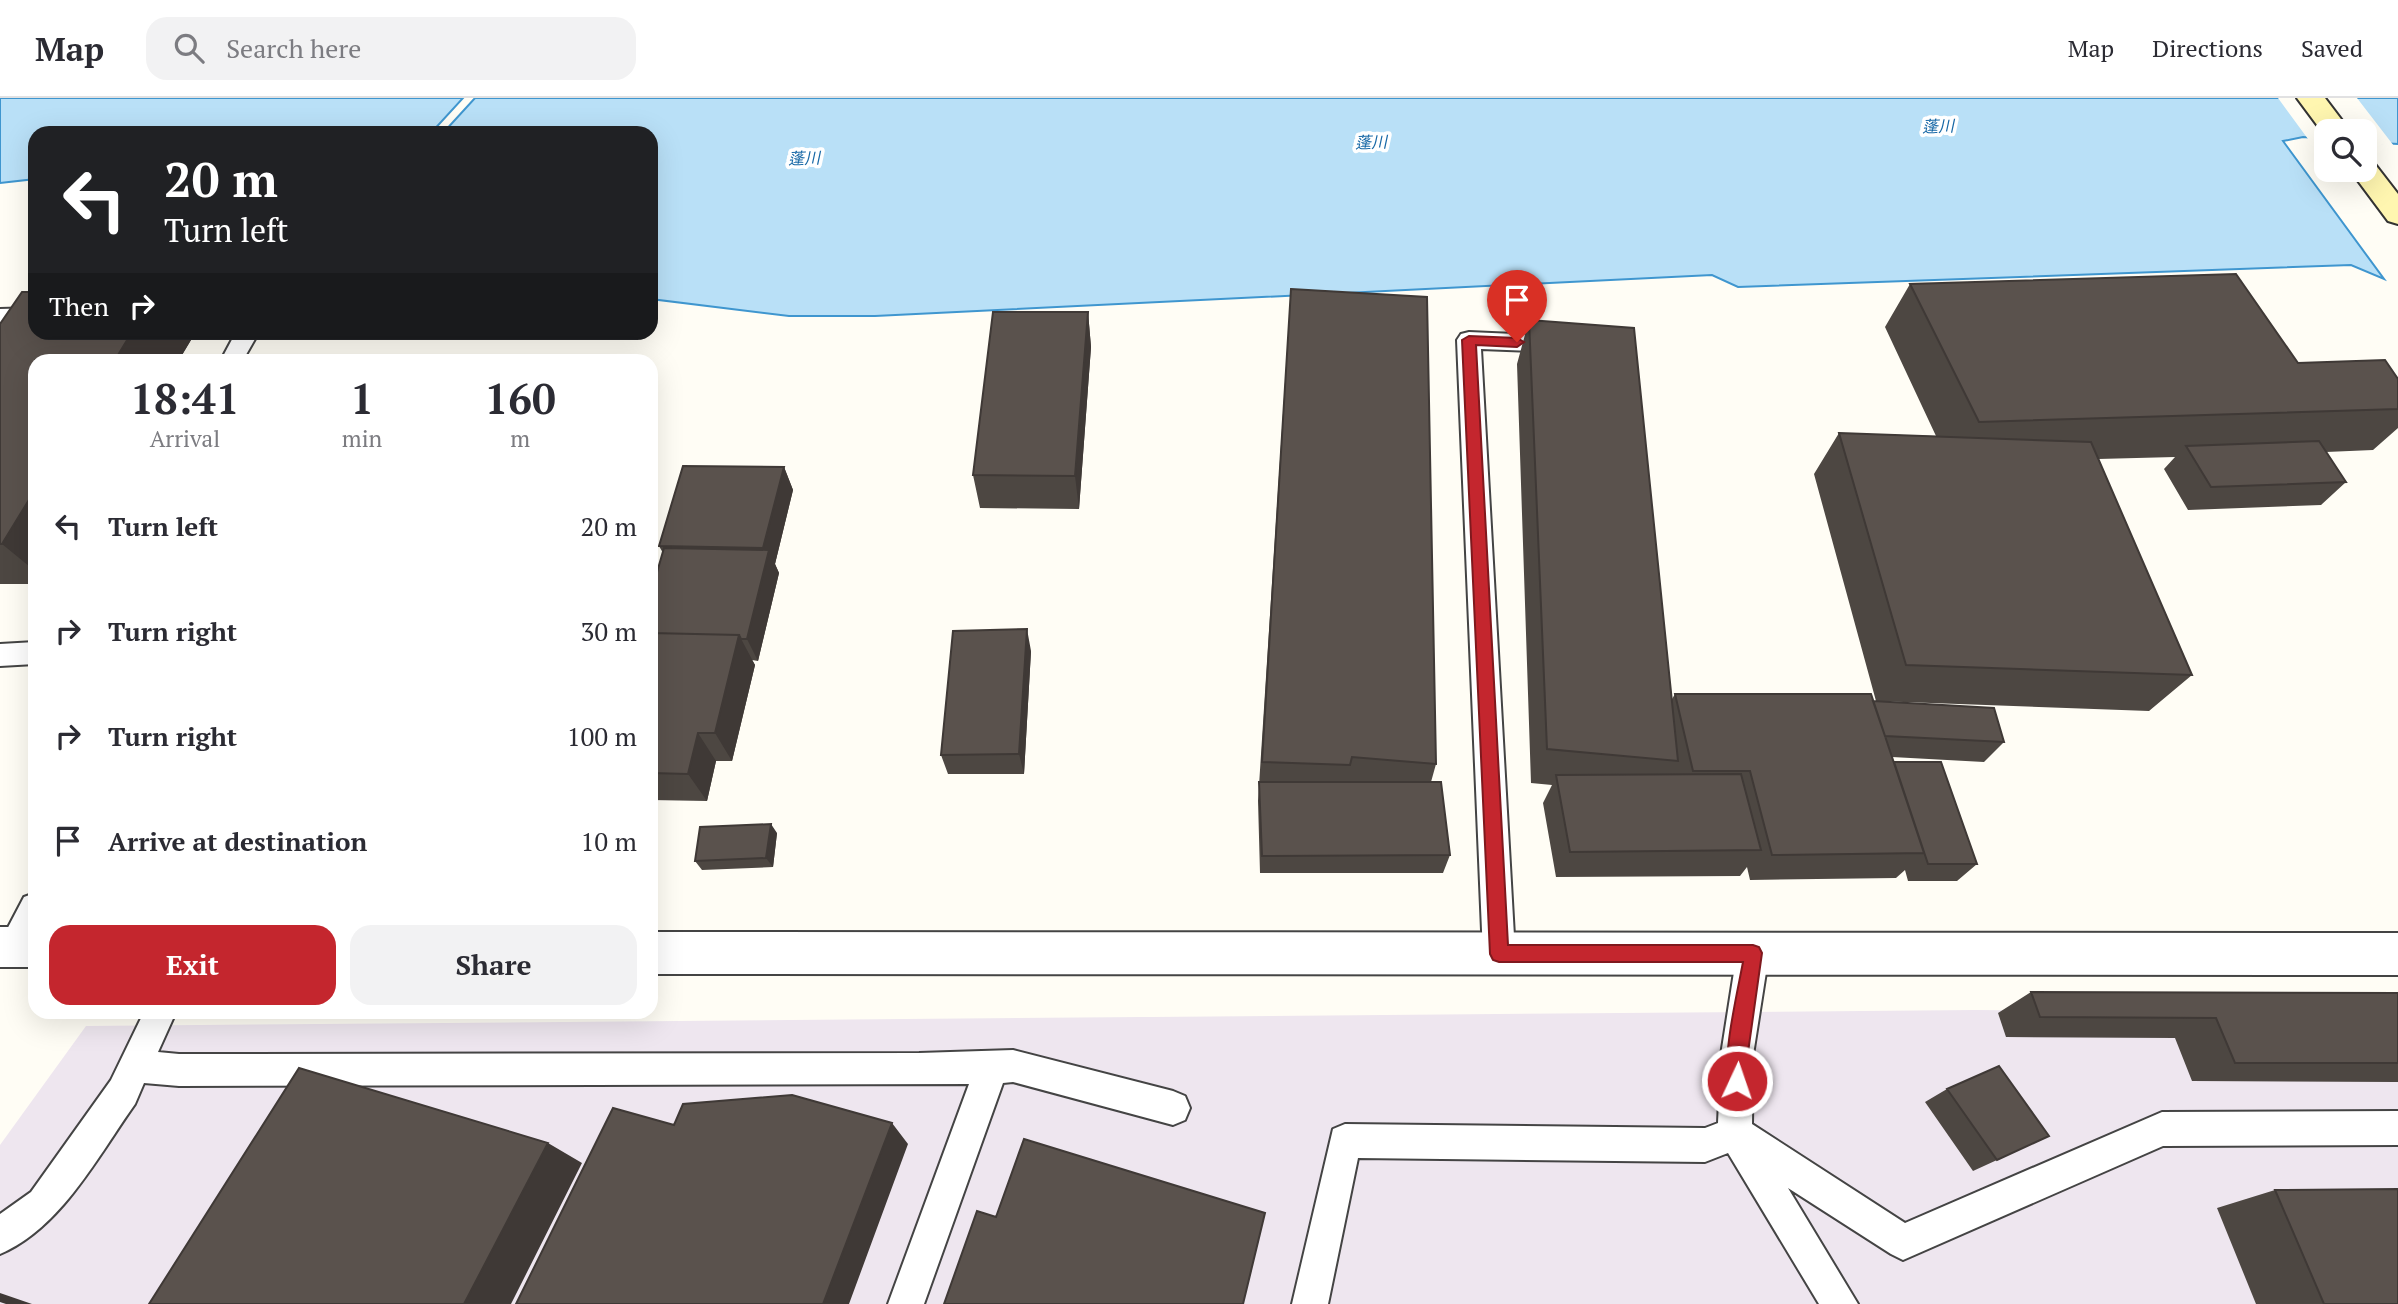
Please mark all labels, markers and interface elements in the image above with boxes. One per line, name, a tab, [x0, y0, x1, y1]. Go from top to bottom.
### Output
search box	[146, 17, 636, 80]
text: Map	[35, 27, 104, 70]
icon: search	[170, 29, 208, 67]
text: Search here	[226, 31, 361, 65]
text: Map	[2068, 32, 2114, 64]
text: Directions	[2152, 32, 2263, 64]
text: Saved	[2301, 32, 2363, 64]
water label: 蓬川	[1922, 114, 1956, 138]
map controls	[2314, 119, 2377, 182]
button: search	[2314, 119, 2377, 182]
water label: 蓬川	[1355, 130, 1389, 154]
text: 20 m	[164, 146, 278, 211]
water label: 蓬川	[788, 146, 822, 170]
icon: left	[49, 154, 140, 245]
text: Turn left	[164, 209, 288, 251]
pin	[1487, 270, 1547, 342]
icon: arrive	[1498, 281, 1536, 319]
icon: right	[123, 287, 161, 325]
text: Then	[49, 289, 109, 323]
text: 18:41	[130, 370, 240, 426]
text: 1	[350, 370, 374, 426]
text: 160	[485, 370, 556, 426]
text: Arrival	[150, 423, 220, 454]
text: min	[342, 423, 382, 454]
text: m	[510, 423, 530, 454]
icon: left	[49, 507, 87, 545]
text: Turn left	[108, 509, 218, 543]
text: 20 m	[581, 509, 637, 543]
icon: right	[49, 612, 87, 650]
text: Turn right	[108, 614, 237, 648]
text: 30 m	[581, 614, 637, 648]
icon: right	[49, 717, 87, 755]
text: Turn right	[108, 719, 237, 753]
text: 100 m	[567, 719, 637, 753]
icon: arrive	[49, 822, 87, 860]
text: Arrive at destination	[108, 824, 367, 858]
text: 10 m	[581, 824, 637, 858]
button: Exit	[49, 925, 336, 1005]
button: Share	[350, 925, 637, 1005]
position arrow	[1700, 1044, 1774, 1118]

